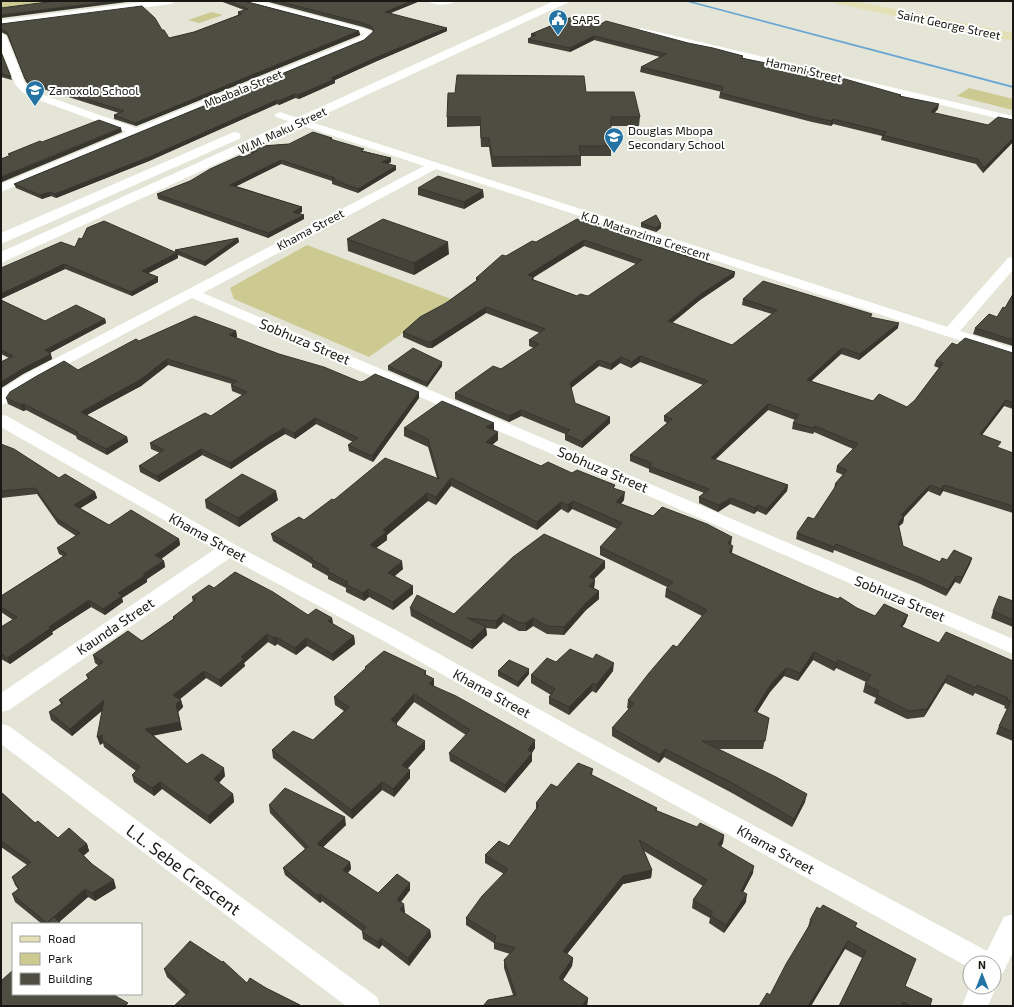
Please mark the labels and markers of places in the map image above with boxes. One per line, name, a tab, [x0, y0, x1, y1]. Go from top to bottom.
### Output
public building icon: SAPS	[547, 8, 569, 36]
place label: SAPS	[572, 12, 600, 26]
school or university icon: Zanoxolo School	[24, 79, 46, 107]
place label: Zanoxolo School	[49, 83, 139, 97]
place label: Douglas Mbopa Secondary School	[628, 123, 725, 151]
school or university icon: Douglas Mbopa Secondary School	[603, 126, 625, 154]

